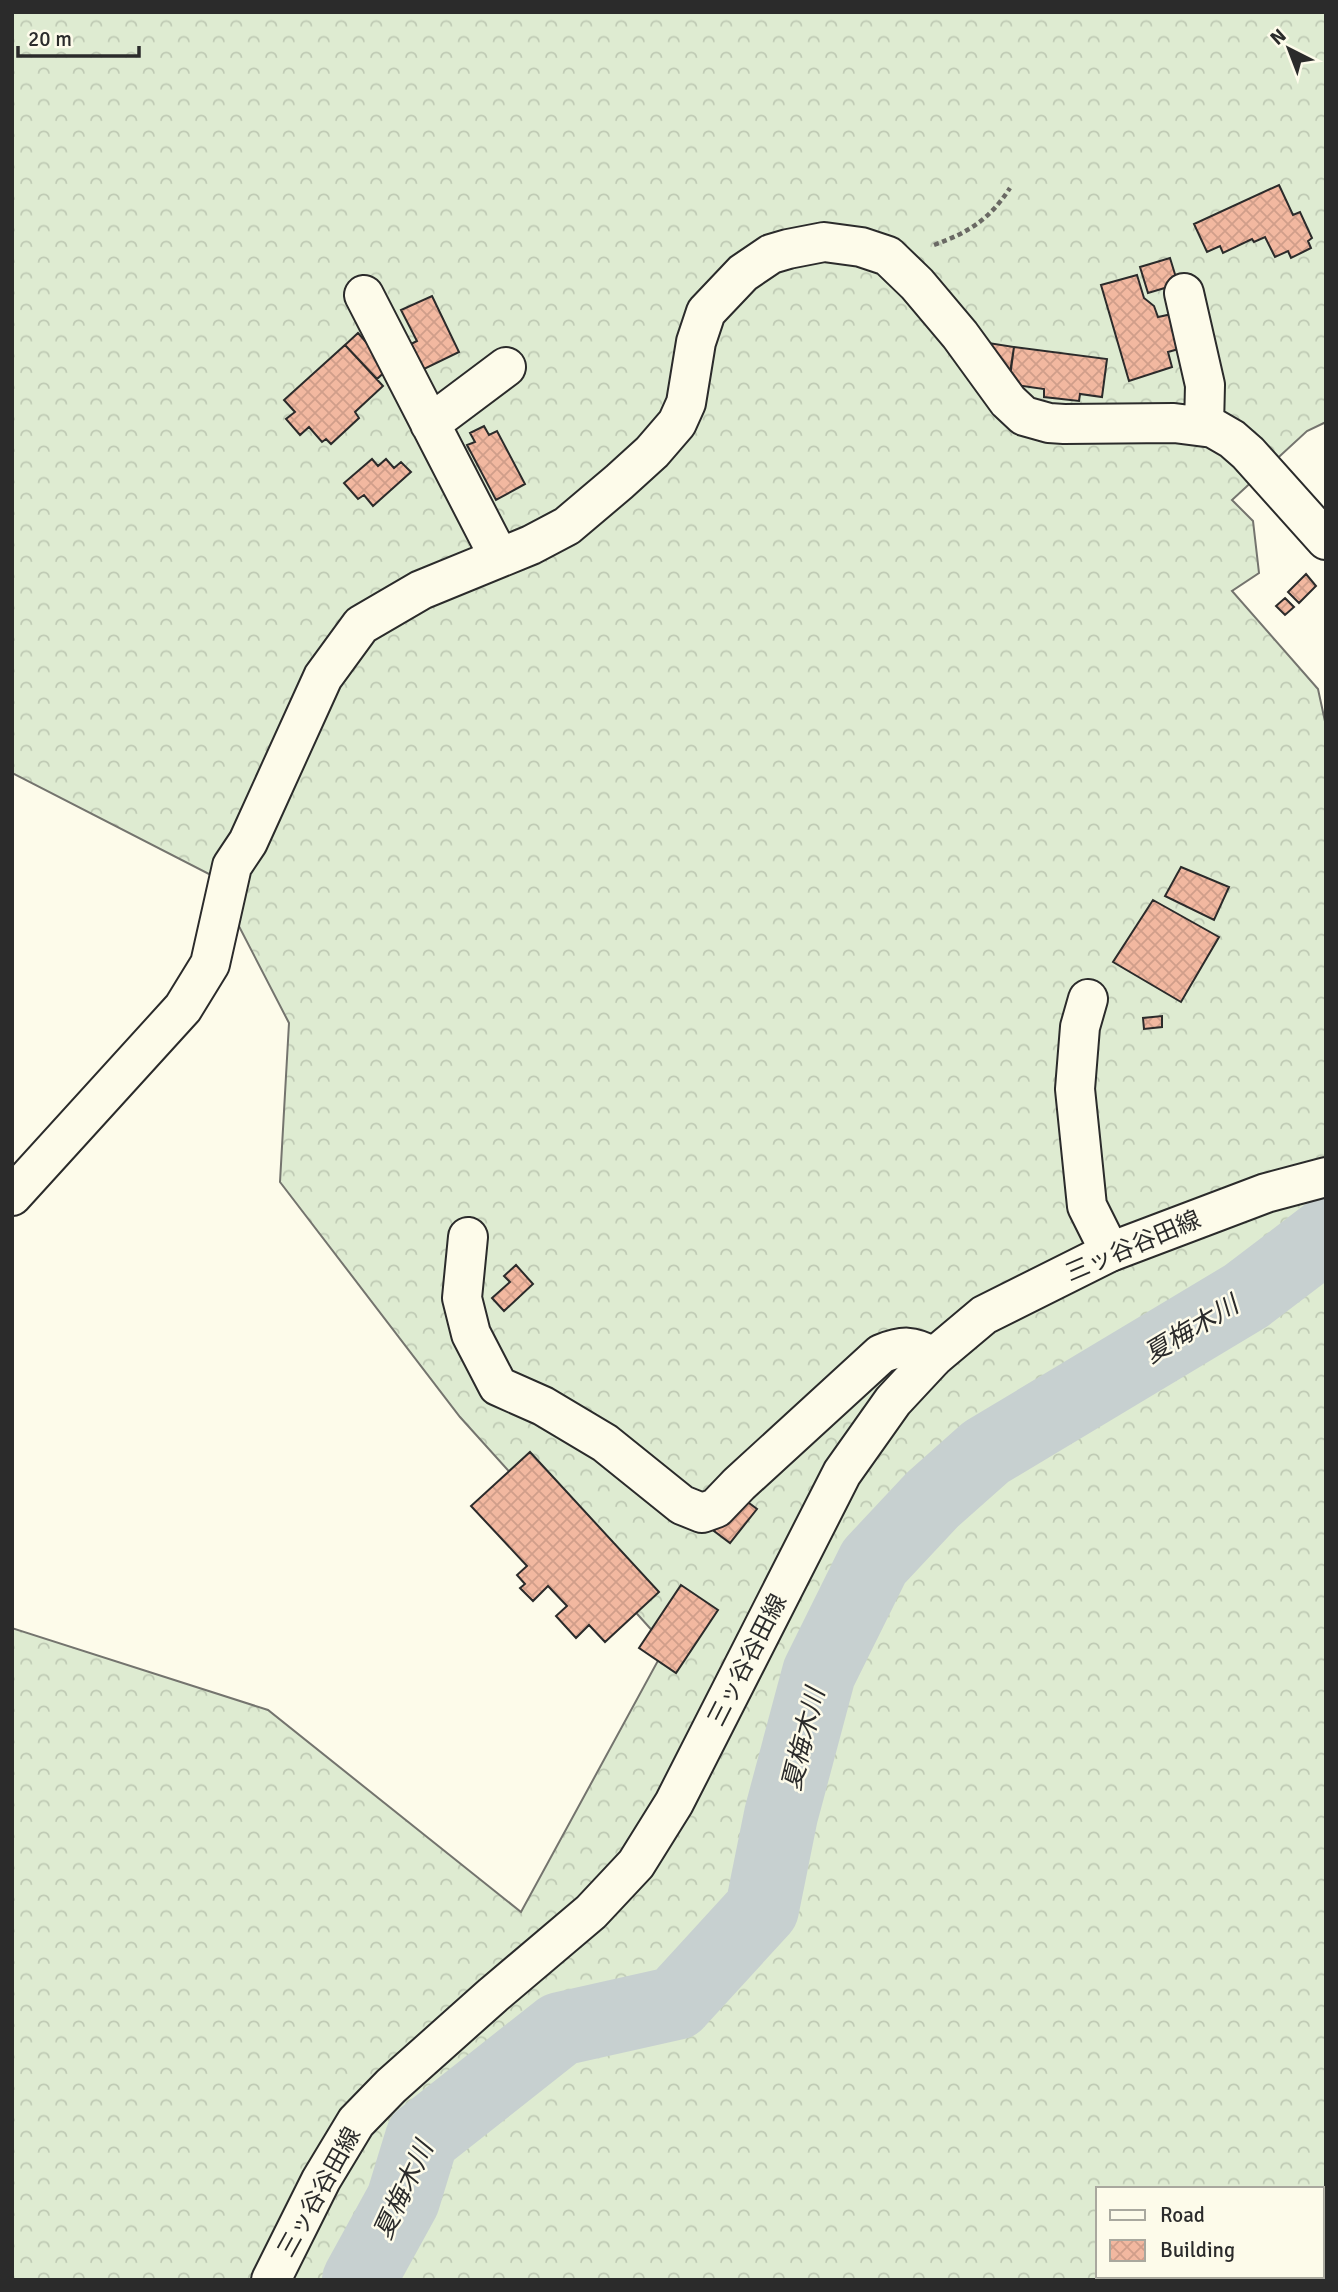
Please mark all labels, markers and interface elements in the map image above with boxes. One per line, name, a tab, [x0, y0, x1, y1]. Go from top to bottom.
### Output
scale bar	[18, 14, 138, 58]
north arrow	[1254, 14, 1324, 84]
text: N	[1265, 24, 1291, 50]
text: 20 m	[28, 26, 72, 52]
street label: 三ッ谷谷田線	[1061, 1204, 1205, 1288]
water label: 夏梅木川	[1139, 1288, 1247, 1370]
street label: 三ッ谷谷田線	[701, 1589, 793, 1731]
water label: 夏梅木川	[776, 1682, 833, 1794]
street label: 三ッ谷谷田線	[271, 2122, 367, 2262]
water label: 夏梅木川	[367, 2134, 442, 2244]
legend	[1096, 2187, 1324, 2278]
text: Road	[1160, 2202, 1205, 2228]
text: Building	[1160, 2237, 1235, 2263]

